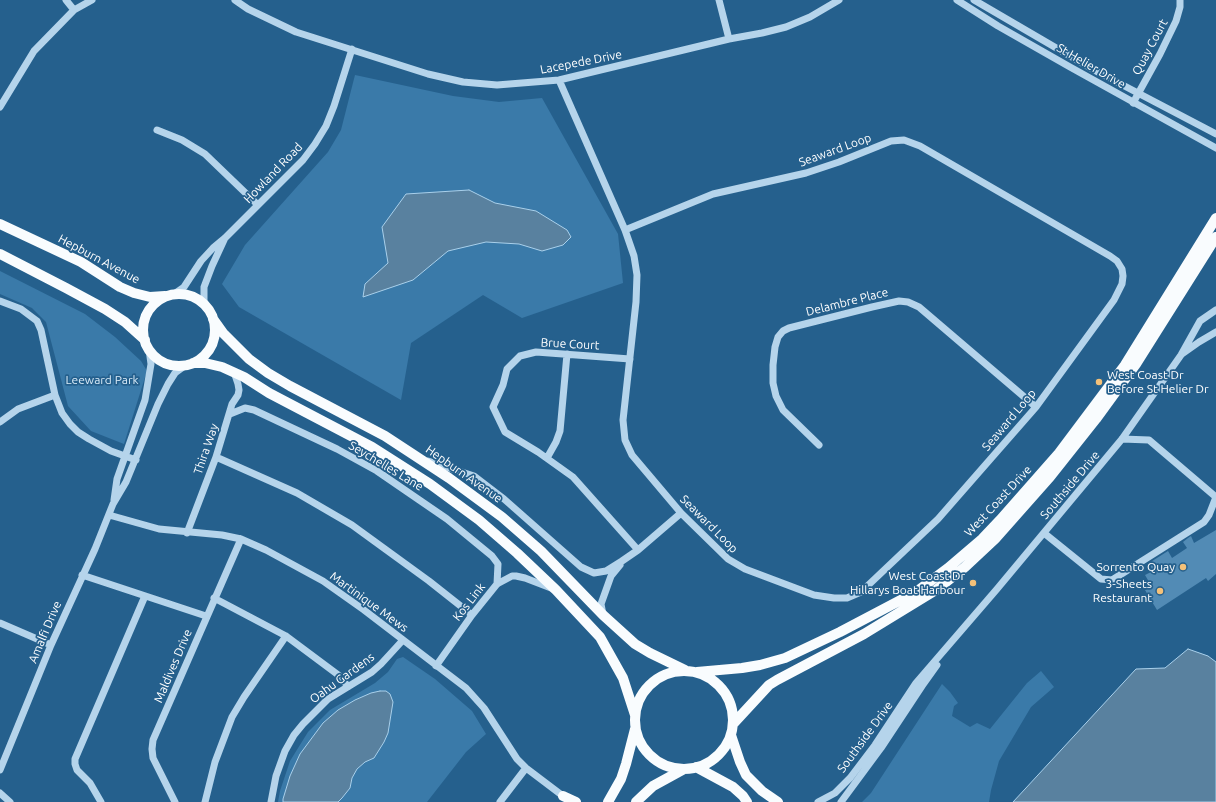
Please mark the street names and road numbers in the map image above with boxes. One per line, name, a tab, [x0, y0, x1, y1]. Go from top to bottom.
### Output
street label: Quay Court	[1129, 17, 1171, 77]
street label: St Helier Drive	[1054, 40, 1128, 92]
street label: Lacepede Drive	[539, 47, 623, 77]
street label: Seaward Loop	[797, 130, 873, 170]
street label: Howland Road	[241, 140, 305, 206]
street label: Hepburn Avenue	[56, 231, 142, 287]
street label: Delambre Place	[804, 285, 890, 319]
street label: Brue Court	[540, 335, 600, 353]
street label: Seaward Loop	[979, 386, 1039, 454]
street label: Thira Way	[191, 422, 221, 476]
street label: Seychelles Lane	[346, 438, 426, 494]
street label: Hepburn Avenue	[423, 442, 505, 506]
street label: Southside Drive	[1037, 448, 1103, 522]
street label: West Coast Drive	[961, 463, 1035, 539]
street label: Seaward Loop	[677, 492, 741, 556]
street label: Martinique Mews	[327, 569, 411, 635]
street label: Kos Link	[450, 580, 488, 624]
street label: Amalfi Drive	[25, 599, 65, 665]
street label: Maldives Drive	[151, 627, 195, 705]
street label: Oahu Gardens	[307, 650, 377, 706]
street label: Southside Drive	[834, 699, 896, 775]

